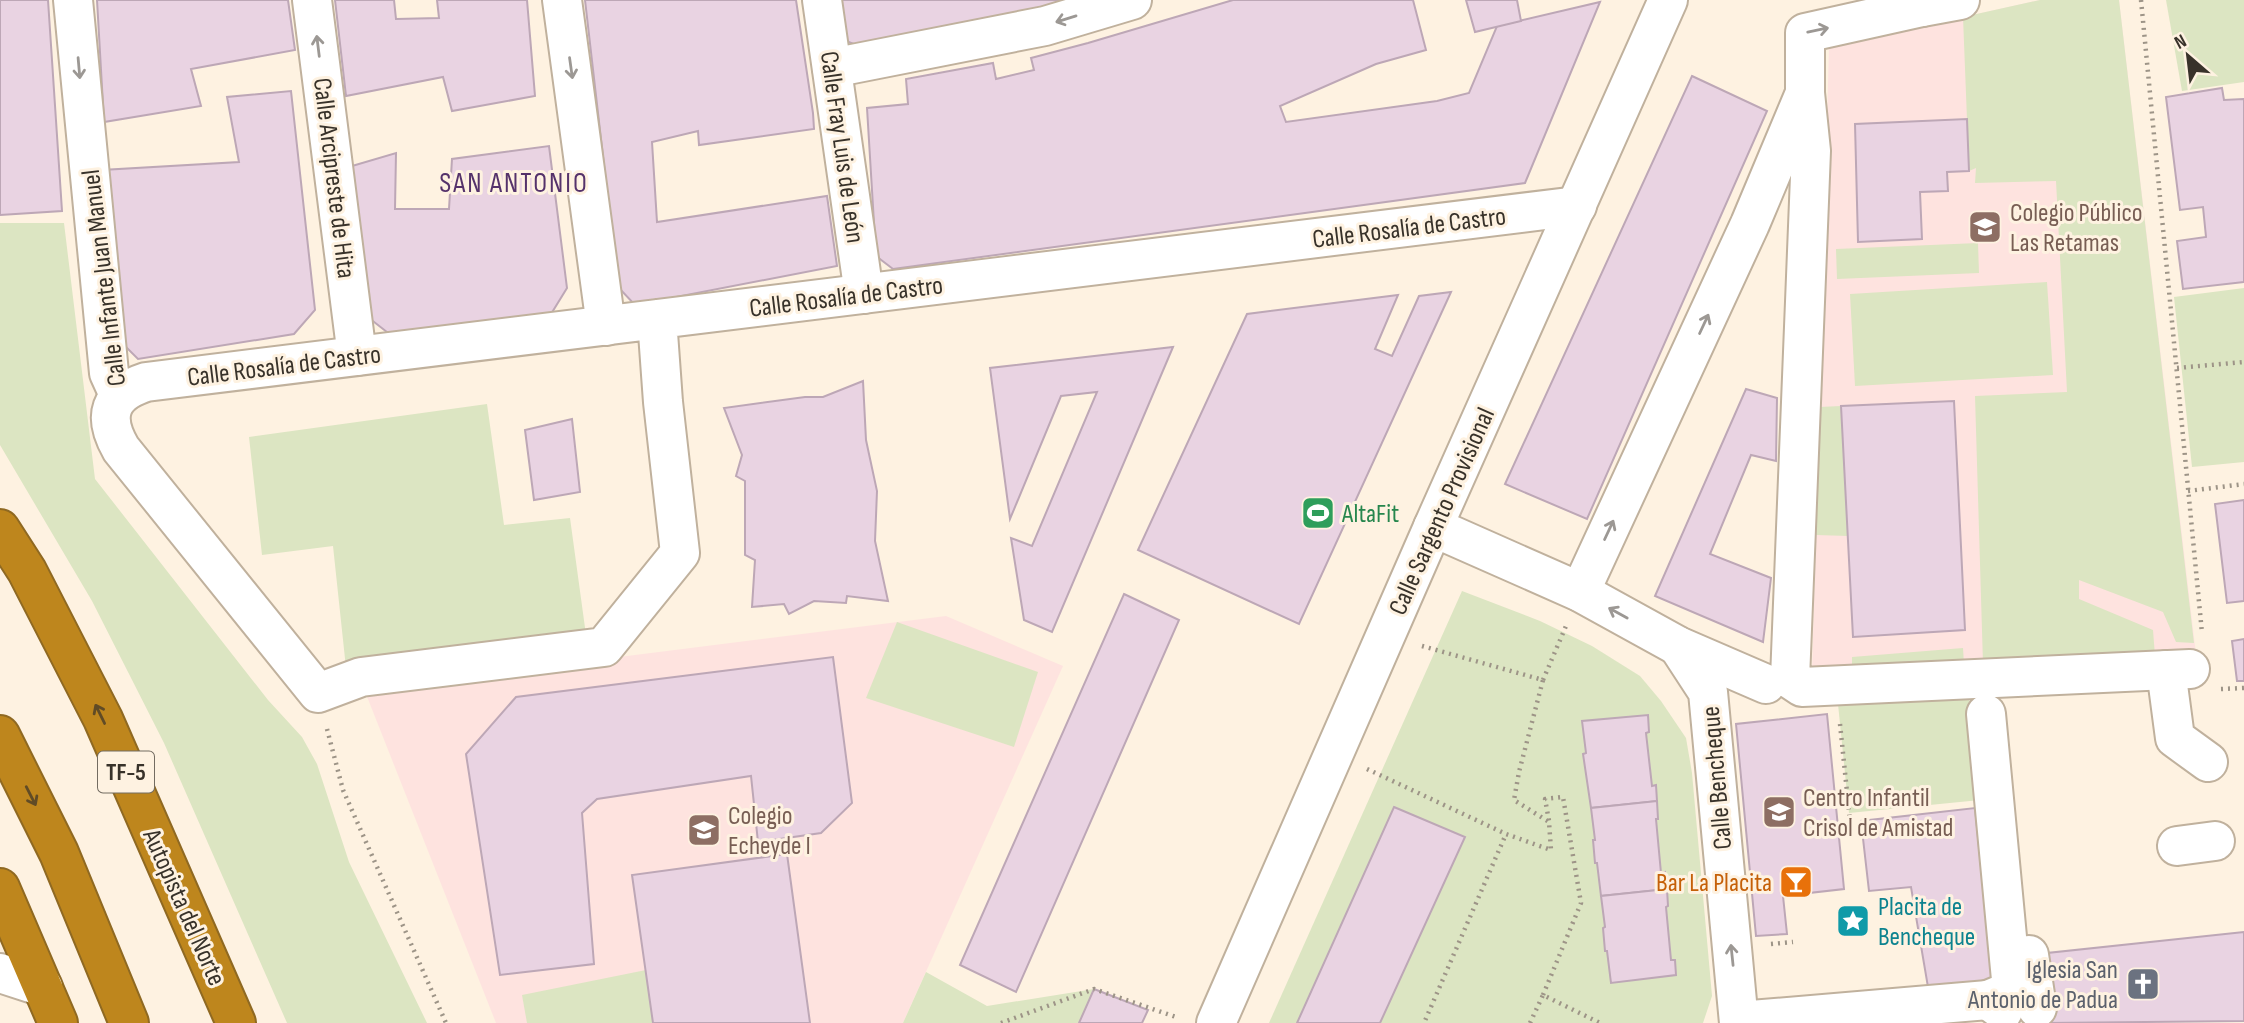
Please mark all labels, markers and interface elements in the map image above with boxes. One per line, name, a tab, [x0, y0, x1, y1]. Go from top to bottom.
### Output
one-way arrow	[1056, 14, 1078, 27]
north arrow	[2153, 21, 2223, 91]
one-way arrow	[1806, 23, 1829, 36]
text: N	[2171, 30, 2191, 55]
one-way arrow	[311, 35, 324, 57]
street label: Calle Fray Luis de León	[813, 49, 870, 245]
one-way arrow	[73, 56, 86, 79]
one-way arrow	[565, 56, 578, 78]
street label: Calle Arcipreste de Hita	[306, 76, 361, 280]
district label: SAN ANTONIO	[439, 167, 589, 200]
street label: Calle Infante Juan Manuel	[76, 168, 133, 388]
place label: Colegio Público Las Retamas	[2010, 198, 2143, 259]
street label: Calle Rosalía de Castro	[1311, 201, 1508, 256]
school or university icon: Colegio Público Las Retamas	[1966, 208, 2004, 246]
street label: Calle Rosalía de Castro	[748, 270, 945, 325]
one-way arrow	[1698, 314, 1712, 335]
street label: Calle Rosalía de Castro	[186, 339, 383, 394]
street label: Calle Sargento Provisional	[1383, 403, 1502, 620]
sports icon: AltaFit	[1299, 494, 1337, 532]
place label: AltaFit	[1341, 499, 1399, 530]
one-way arrow	[1603, 520, 1616, 541]
one-way arrow	[1609, 606, 1629, 620]
one-way arrow	[92, 704, 106, 725]
street label: Calle Bencheque	[1696, 705, 1739, 851]
road number: TF-5	[98, 752, 154, 792]
place label: Centro Infantil Crisol de Amistad	[1803, 783, 1953, 844]
one-way arrow	[24, 785, 38, 806]
school or university icon: Centro Infantil Crisol de Amistad	[1760, 793, 1798, 831]
place label: Colegio Echeyde I	[728, 801, 811, 862]
school or university icon: Colegio Echeyde I	[685, 811, 723, 849]
street label: Autopista del Norte	[135, 824, 232, 990]
bar icon: Bar La Placita	[1777, 863, 1815, 901]
place label: Bar La Placita	[1656, 868, 1772, 899]
place label: Placita de Bencheque	[1878, 892, 1975, 953]
place icon: Placita de Bencheque	[1834, 902, 1872, 940]
one-way arrow	[1725, 944, 1738, 967]
place label: Iglesia San Antonio de Padua	[1967, 955, 2118, 1016]
church icon: Iglesia San Antonio de Padua	[2124, 965, 2162, 1003]

